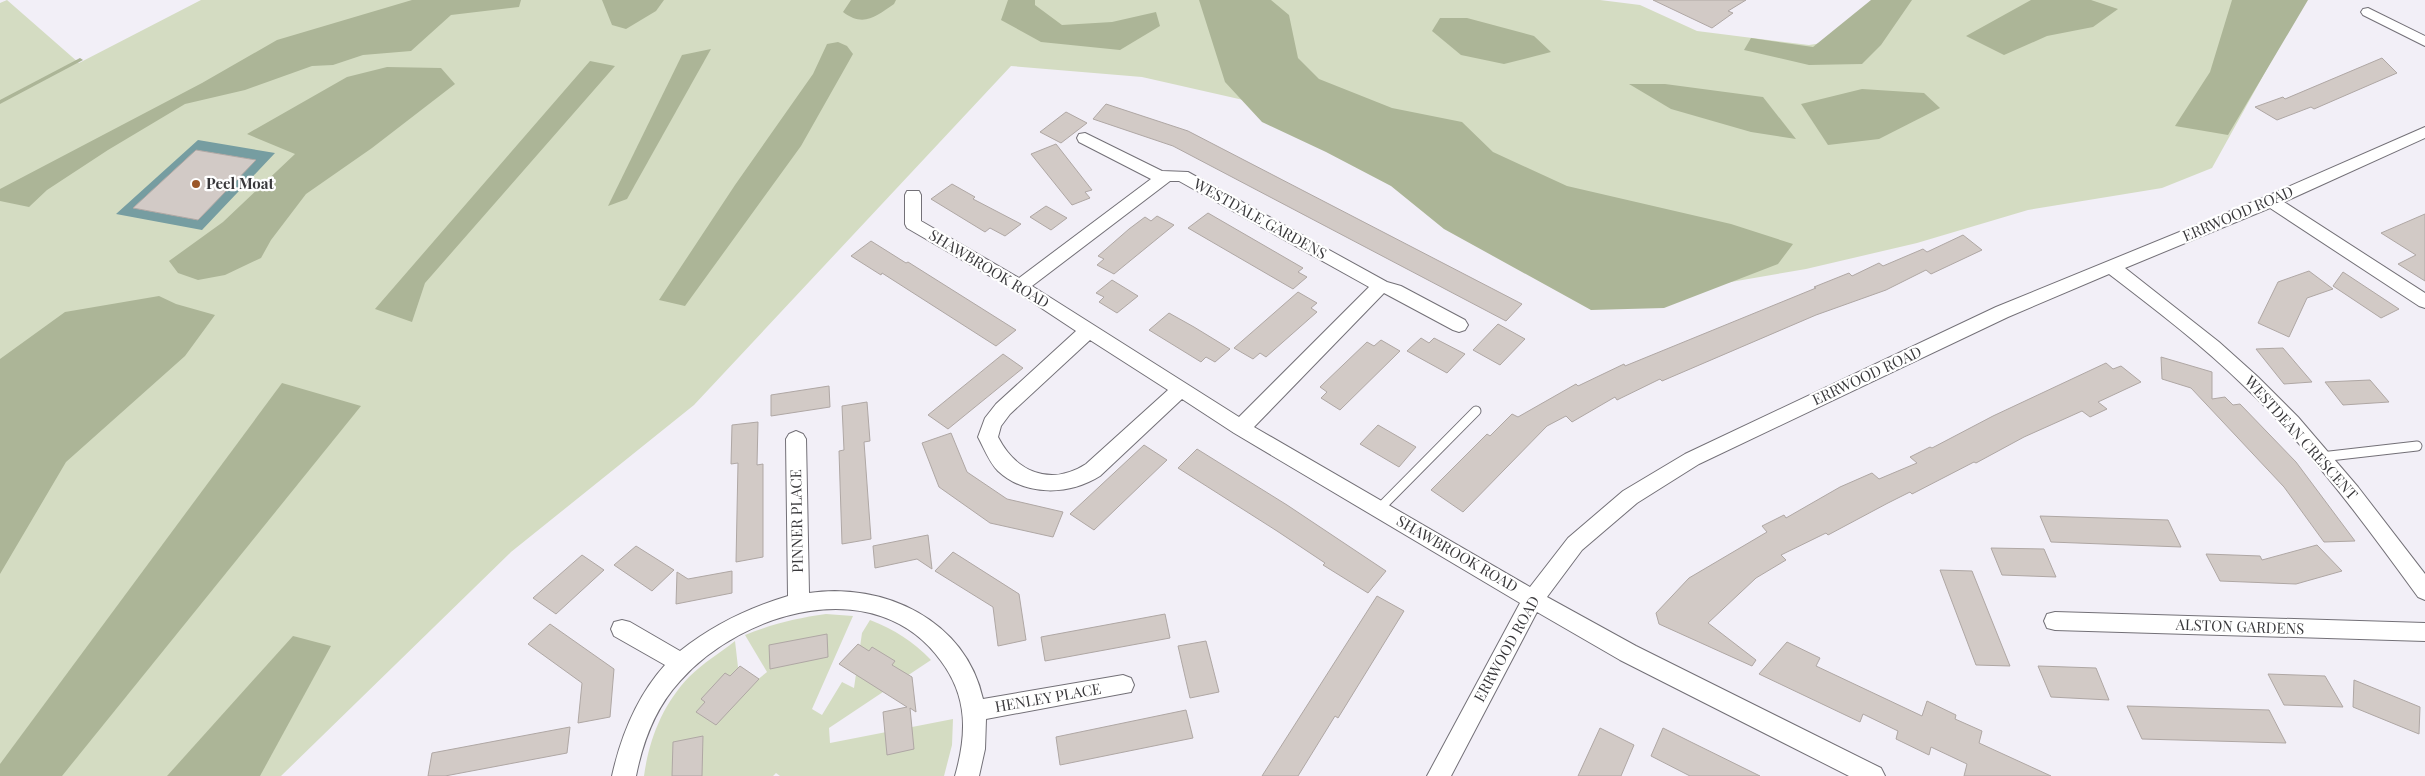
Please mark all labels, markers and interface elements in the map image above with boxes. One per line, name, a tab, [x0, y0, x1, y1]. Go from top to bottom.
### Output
place label: Peel Moat	[206, 173, 275, 193]
street label: WESTDALE GARDENS	[1189, 173, 1331, 263]
marker: Peel Moat	[190, 178, 202, 190]
street label: ERRWOOD ROAD	[2179, 181, 2296, 245]
street label: SHAWBROOK ROAD	[926, 224, 1053, 312]
street label: ERRWOOD ROAD	[1809, 341, 1925, 409]
street label: WESTDEAN CRESCENT	[2240, 370, 2363, 504]
street label: PINNER PLACE	[785, 469, 807, 573]
street label: SHAWBROOK ROAD	[1393, 510, 1522, 596]
street label: ERRWOOD ROAD	[1469, 592, 1544, 705]
street label: ALSTON GARDENS	[2174, 614, 2305, 638]
street label: HENLEY PLACE	[993, 678, 1103, 716]

